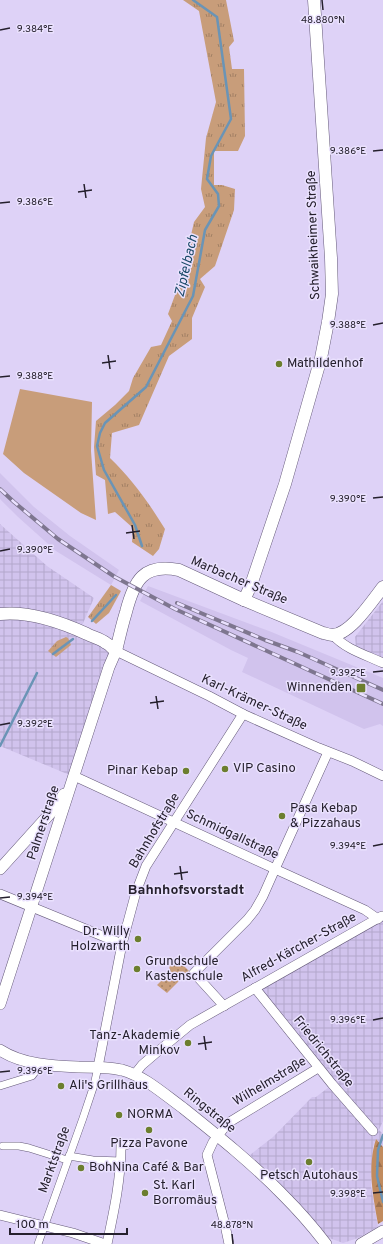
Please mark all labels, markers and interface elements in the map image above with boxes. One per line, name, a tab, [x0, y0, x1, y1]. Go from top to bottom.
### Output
text: 48.880°N	[301, 14, 345, 27]
text: 9.384°E	[17, 23, 53, 36]
text: 9.386°E	[330, 145, 366, 158]
street label: Schwaikheimer Straße	[304, 170, 324, 300]
text: 9.386°E	[17, 196, 53, 209]
water label: Zipfelbach	[172, 233, 203, 299]
text: 9.388°E	[330, 319, 366, 332]
place label: Mathildenhof	[287, 356, 364, 372]
marker: Mathildenhof	[274, 359, 284, 369]
text: 9.388°E	[17, 370, 53, 383]
text: 9.390°E	[330, 493, 366, 506]
text: 9.390°E	[17, 544, 53, 557]
street label: Marbacher Straße	[188, 553, 290, 609]
text: 9.392°E	[330, 667, 366, 680]
street label: Karl-Krämer-Straße	[198, 671, 310, 735]
place label: Winnenden	[286, 680, 352, 696]
marker: Winnenden	[355, 682, 367, 694]
text: 9.392°E	[17, 718, 53, 731]
place label: VIP Casino	[233, 761, 296, 777]
place label: Pinar Kebap	[107, 763, 178, 779]
marker: VIP Casino	[220, 764, 230, 774]
marker: Pinar Kebap	[181, 766, 191, 776]
street label: Palmerstraße	[24, 784, 64, 862]
street label: Bahnhofstraße	[126, 790, 184, 872]
place label: Pasa Kebap & Pizzahaus	[290, 801, 361, 832]
street label: Schmidgallstraße	[183, 807, 281, 863]
marker: Pasa Kebap & Pizzahaus	[277, 811, 287, 821]
text: 9.394°E	[330, 840, 366, 853]
district label: Bahnhofsvorstadt	[128, 882, 244, 899]
text: 9.394°E	[17, 891, 53, 904]
street label: Alfred-Kärcher-Straße	[238, 910, 360, 986]
place label: Dr. Willy Holzwarth	[70, 924, 130, 955]
marker: Dr. Willy Holzwarth	[133, 934, 143, 944]
place label: Grundschule Kastenschule	[145, 954, 223, 985]
marker: Grundschule Kastenschule	[132, 964, 142, 974]
street label: Friedrichstraße	[289, 1013, 357, 1091]
text: 9.396°E	[330, 1014, 366, 1027]
place label: Tanz-Akademie Minkov	[89, 1028, 180, 1059]
marker: Tanz-Akademie Minkov	[183, 1038, 193, 1048]
street label: Wilhelmstraße	[230, 1054, 310, 1110]
text: 9.396°E	[17, 1065, 53, 1078]
place label: Ali's Grillhaus	[69, 1078, 148, 1094]
marker: Ali's Grillhaus	[56, 1081, 66, 1091]
street label: Ringstraße	[180, 1085, 238, 1137]
place label: NORMA	[127, 1107, 173, 1123]
marker: NORMA	[114, 1110, 124, 1120]
street label: Marktstraße	[36, 1124, 74, 1196]
marker: Pizza Pavone	[144, 1125, 154, 1135]
place label: Pizza Pavone	[110, 1136, 188, 1152]
marker: Petsch Autohaus	[304, 1157, 314, 1167]
place label: BohNina Café & Bar	[89, 1160, 204, 1176]
marker: BohNina Café & Bar	[76, 1163, 86, 1173]
place label: Petsch Autohaus	[260, 1168, 358, 1184]
place label: St. Karl Borromäus	[153, 1178, 217, 1209]
marker: St. Karl Borromäus	[140, 1188, 150, 1198]
text: 9.398°E	[330, 1188, 366, 1201]
scale bar	[10, 1210, 127, 1236]
text: 100 m	[16, 1217, 49, 1233]
text: 48.878°N	[211, 1219, 253, 1232]

